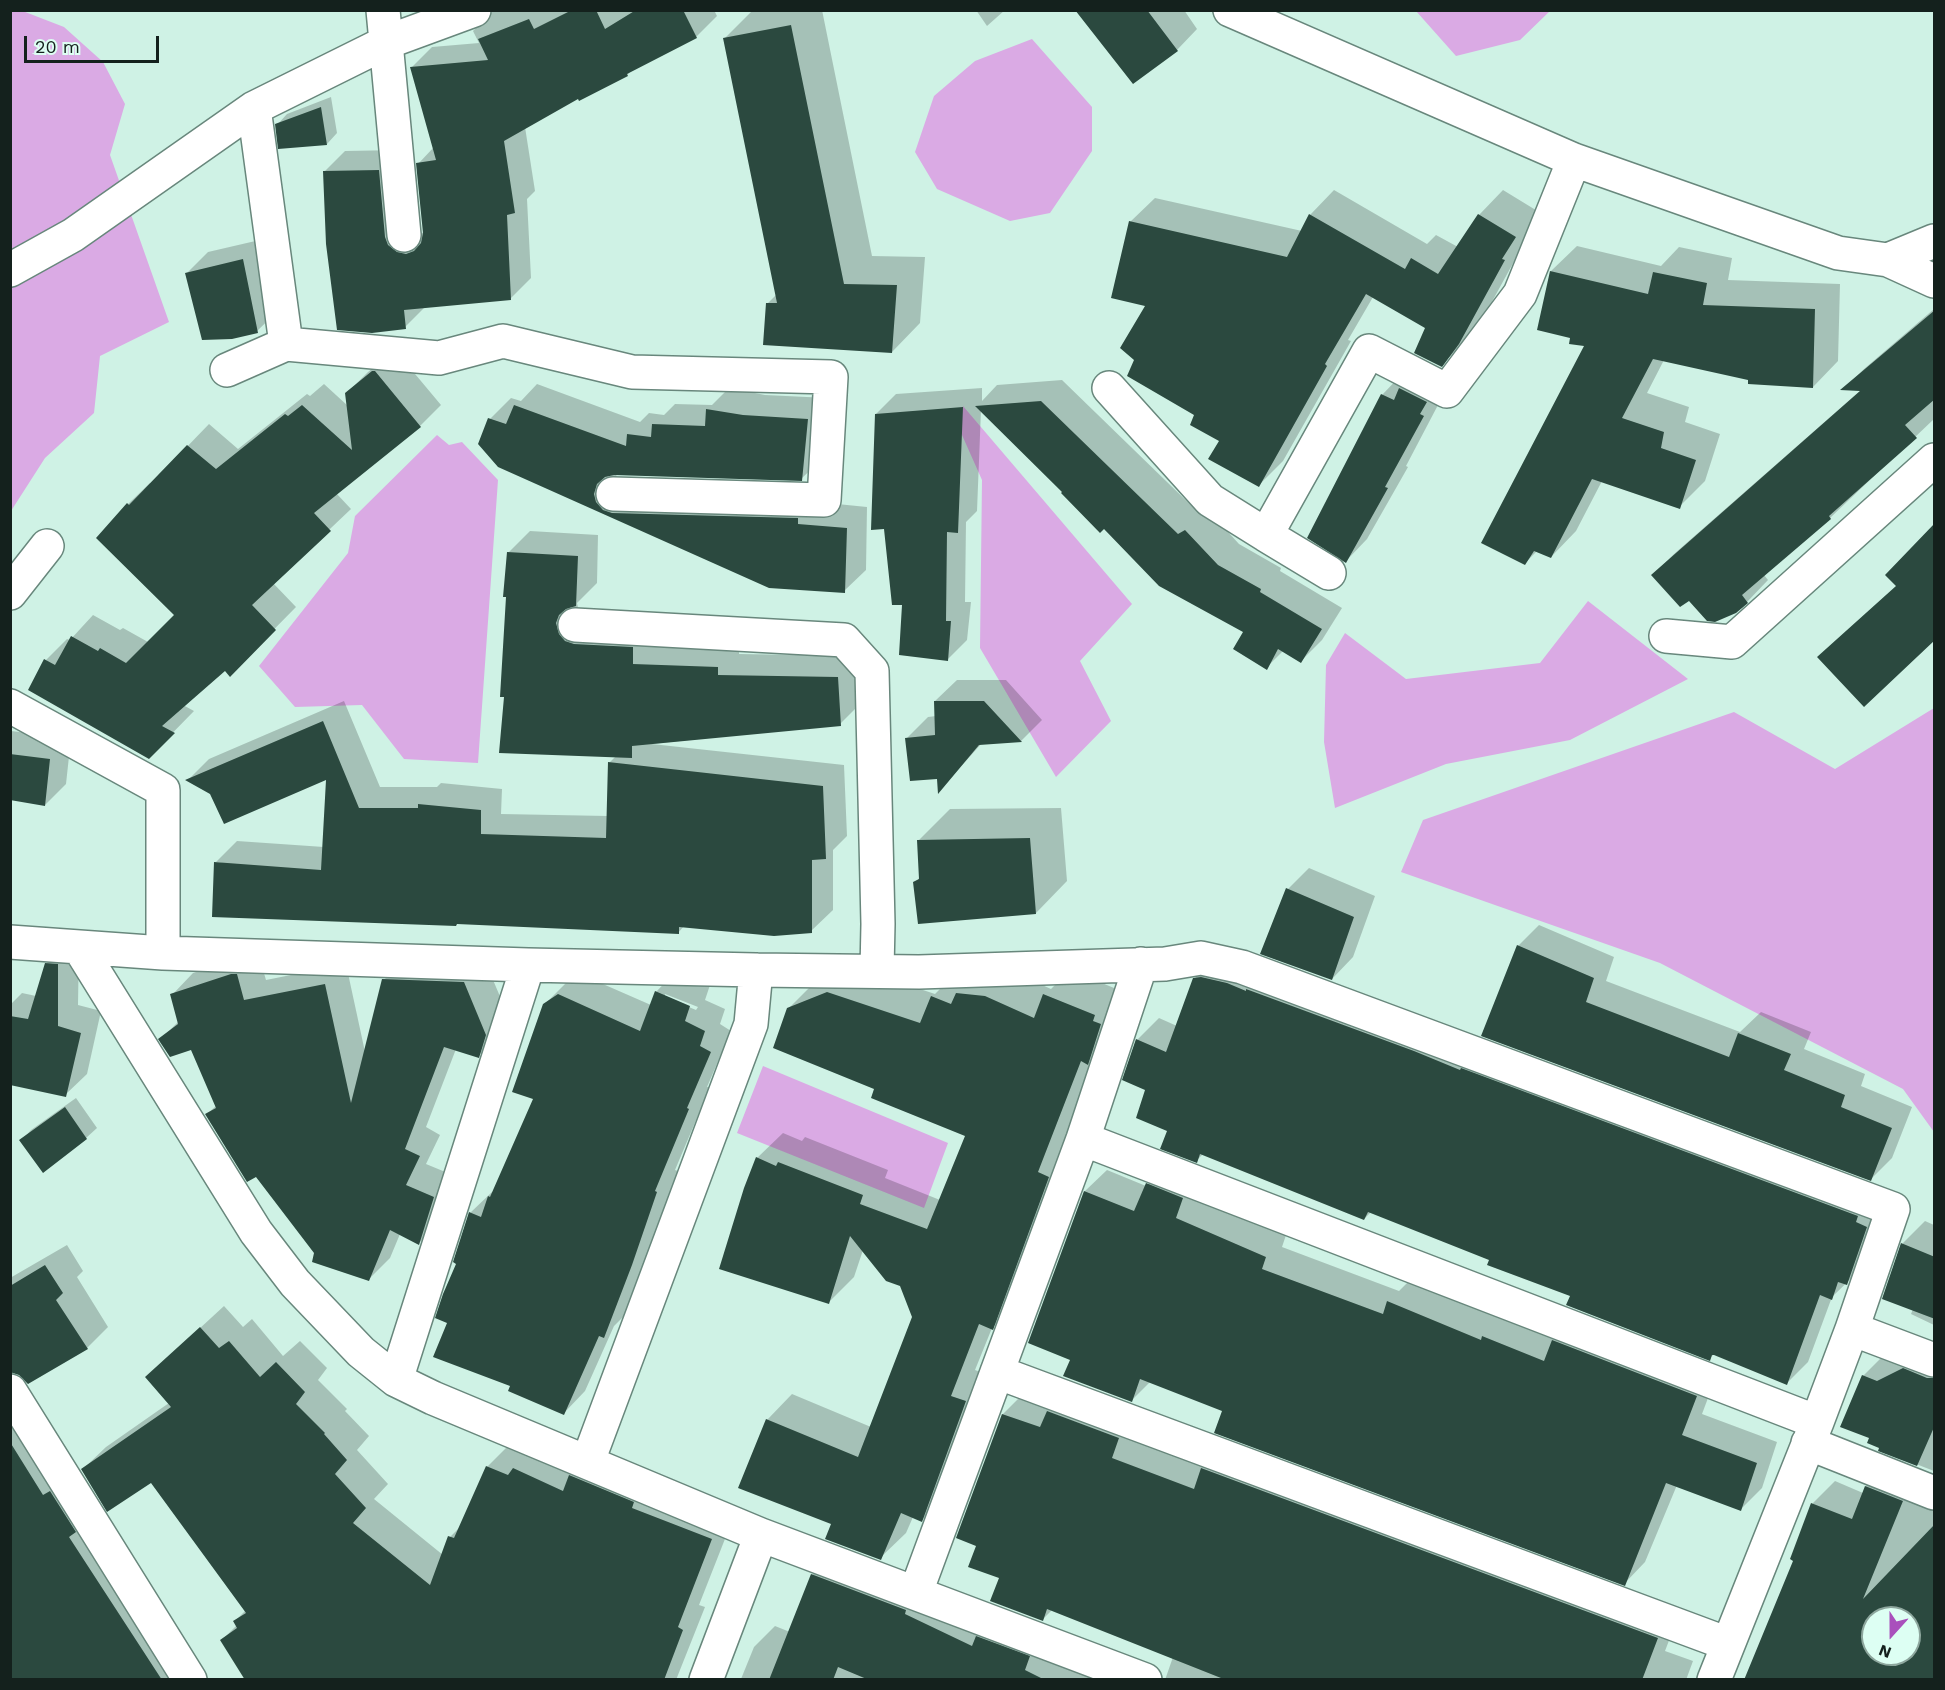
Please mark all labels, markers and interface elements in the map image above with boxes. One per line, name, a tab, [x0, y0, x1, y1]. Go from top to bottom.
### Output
scale bar	[27, 24, 162, 62]
text: 20 m	[35, 36, 80, 57]
north arrow	[1861, 1606, 1921, 1666]
text: N	[1876, 1640, 1894, 1662]

